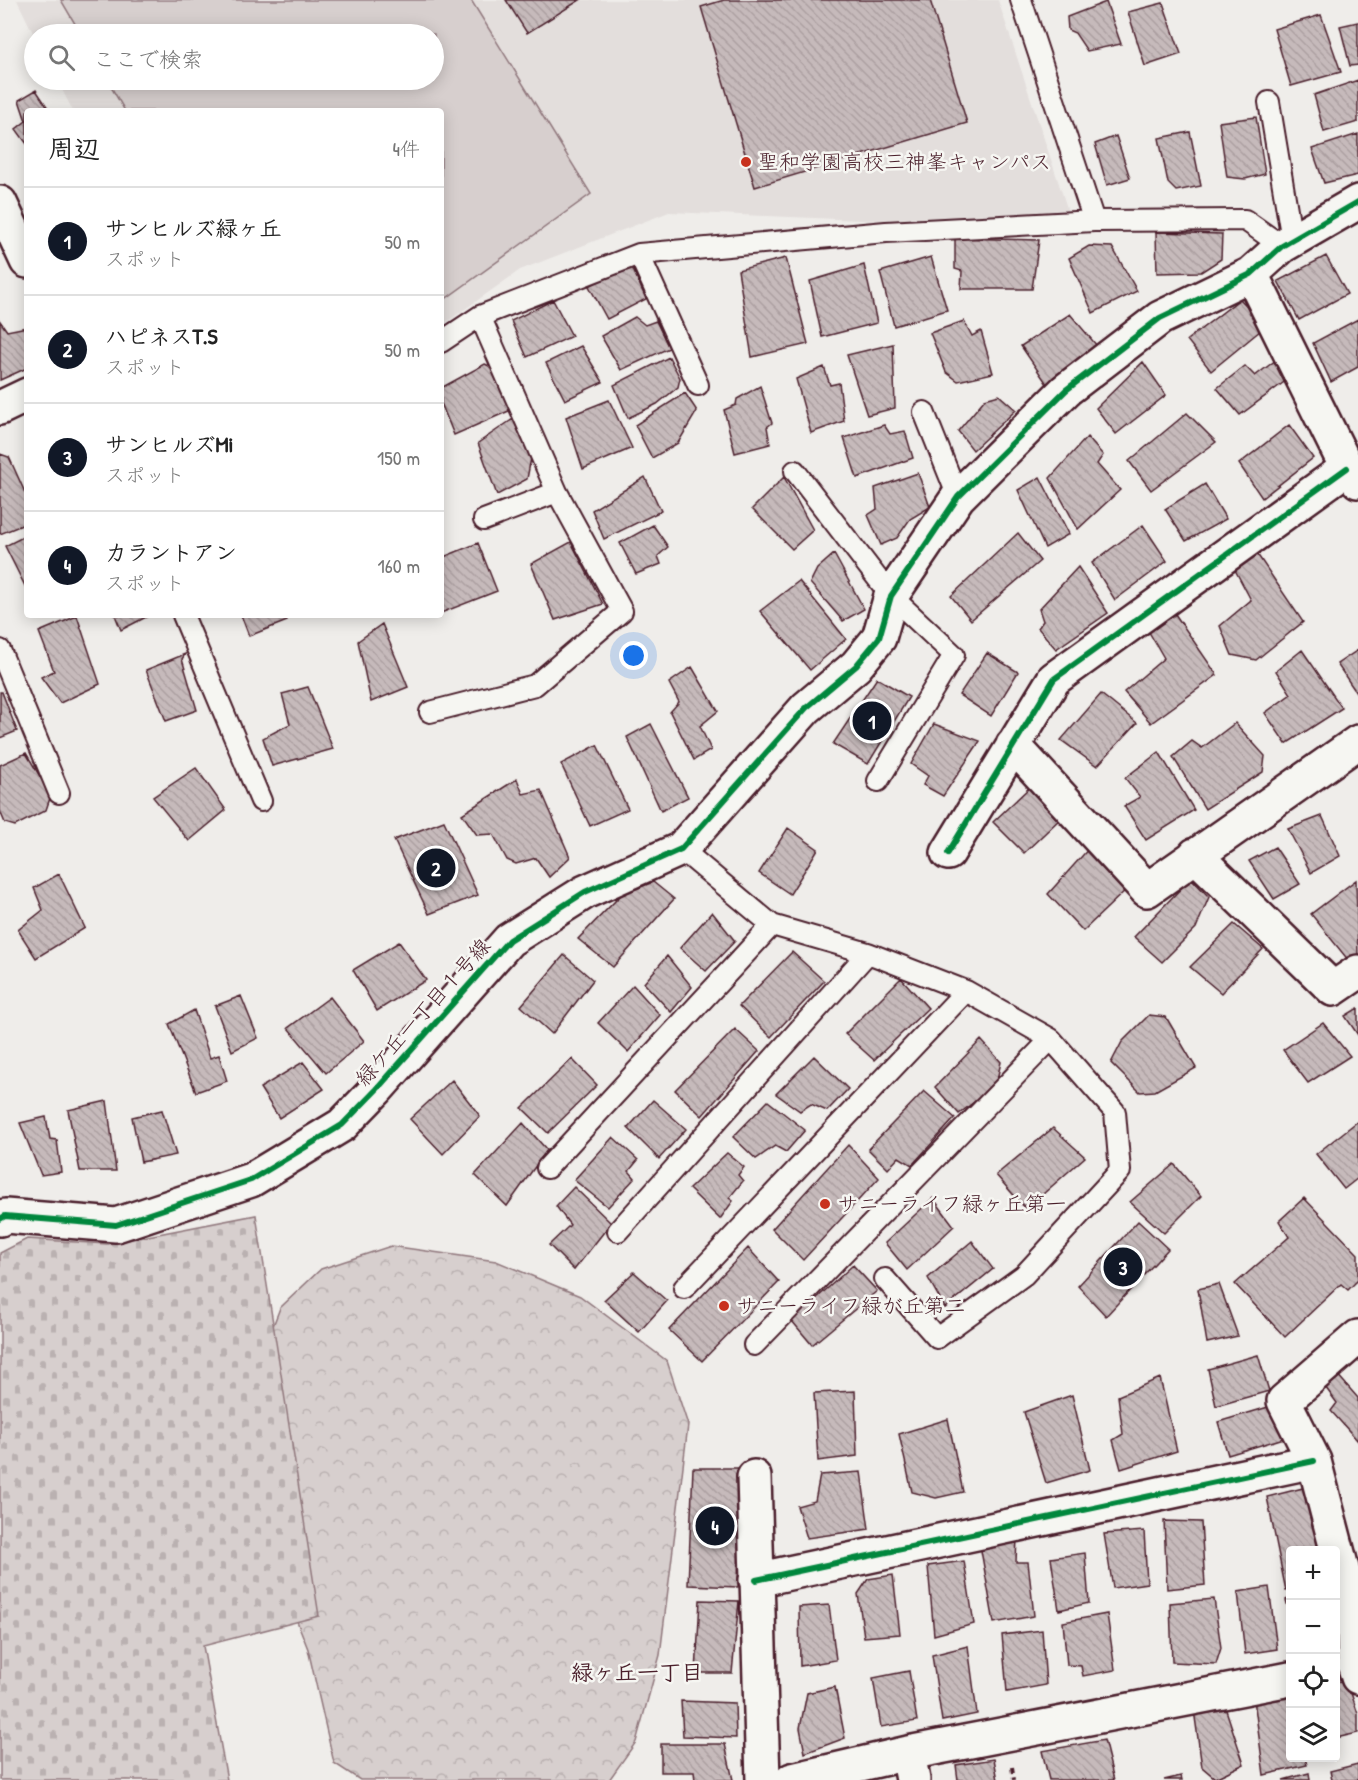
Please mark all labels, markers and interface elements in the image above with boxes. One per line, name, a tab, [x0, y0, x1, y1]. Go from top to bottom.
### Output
search box	[24, 24, 444, 90]
icon: search	[45, 41, 78, 74]
text: ここで検索	[93, 44, 203, 74]
text: 周辺	[48, 131, 100, 166]
text: 4件	[393, 135, 420, 162]
place label: 聖和学園高校三神峯キャンパス	[758, 147, 1051, 176]
marker: 聖和学園高校三神峯キャンパス	[739, 155, 753, 169]
text: サンヒルズ緑ヶ丘	[105, 213, 281, 243]
text: 1	[64, 228, 71, 255]
text: 50 m	[384, 228, 420, 255]
text: スポット	[105, 245, 185, 272]
text: ハピネスT.S	[105, 321, 218, 351]
text: 2	[63, 336, 72, 363]
text: 50 m	[384, 336, 420, 363]
text: スポット	[105, 353, 185, 380]
text: サンヒルズMi	[105, 429, 233, 459]
text: 3	[63, 444, 72, 471]
text: 150 m	[377, 444, 420, 471]
text: スポット	[105, 461, 185, 488]
text: カラントアン	[105, 537, 237, 567]
text: 4	[64, 552, 71, 579]
text: 160 m	[378, 552, 420, 579]
text: スポット	[105, 569, 185, 596]
your location	[619, 641, 648, 670]
pin: 1	[852, 698, 892, 744]
pin: 2	[416, 846, 456, 890]
street label: 緑ケ丘一丁目１号線	[349, 932, 497, 1092]
place label: サニーライフ緑ヶ丘第一	[837, 1189, 1067, 1218]
marker: サニーライフ緑ヶ丘第一	[818, 1197, 832, 1211]
pin: 3	[1104, 1244, 1142, 1290]
place label: サニーライフ緑が丘第二	[736, 1291, 966, 1320]
marker: サニーライフ緑が丘第二	[717, 1299, 731, 1313]
pin: 4	[696, 1504, 734, 1549]
map controls	[1286, 1546, 1340, 1762]
button: +	[1286, 1546, 1340, 1600]
button: −	[1286, 1600, 1340, 1654]
button: locate	[1286, 1654, 1340, 1708]
district label: 緑ヶ丘一丁目	[571, 1657, 703, 1687]
button: layers	[1286, 1708, 1340, 1762]

